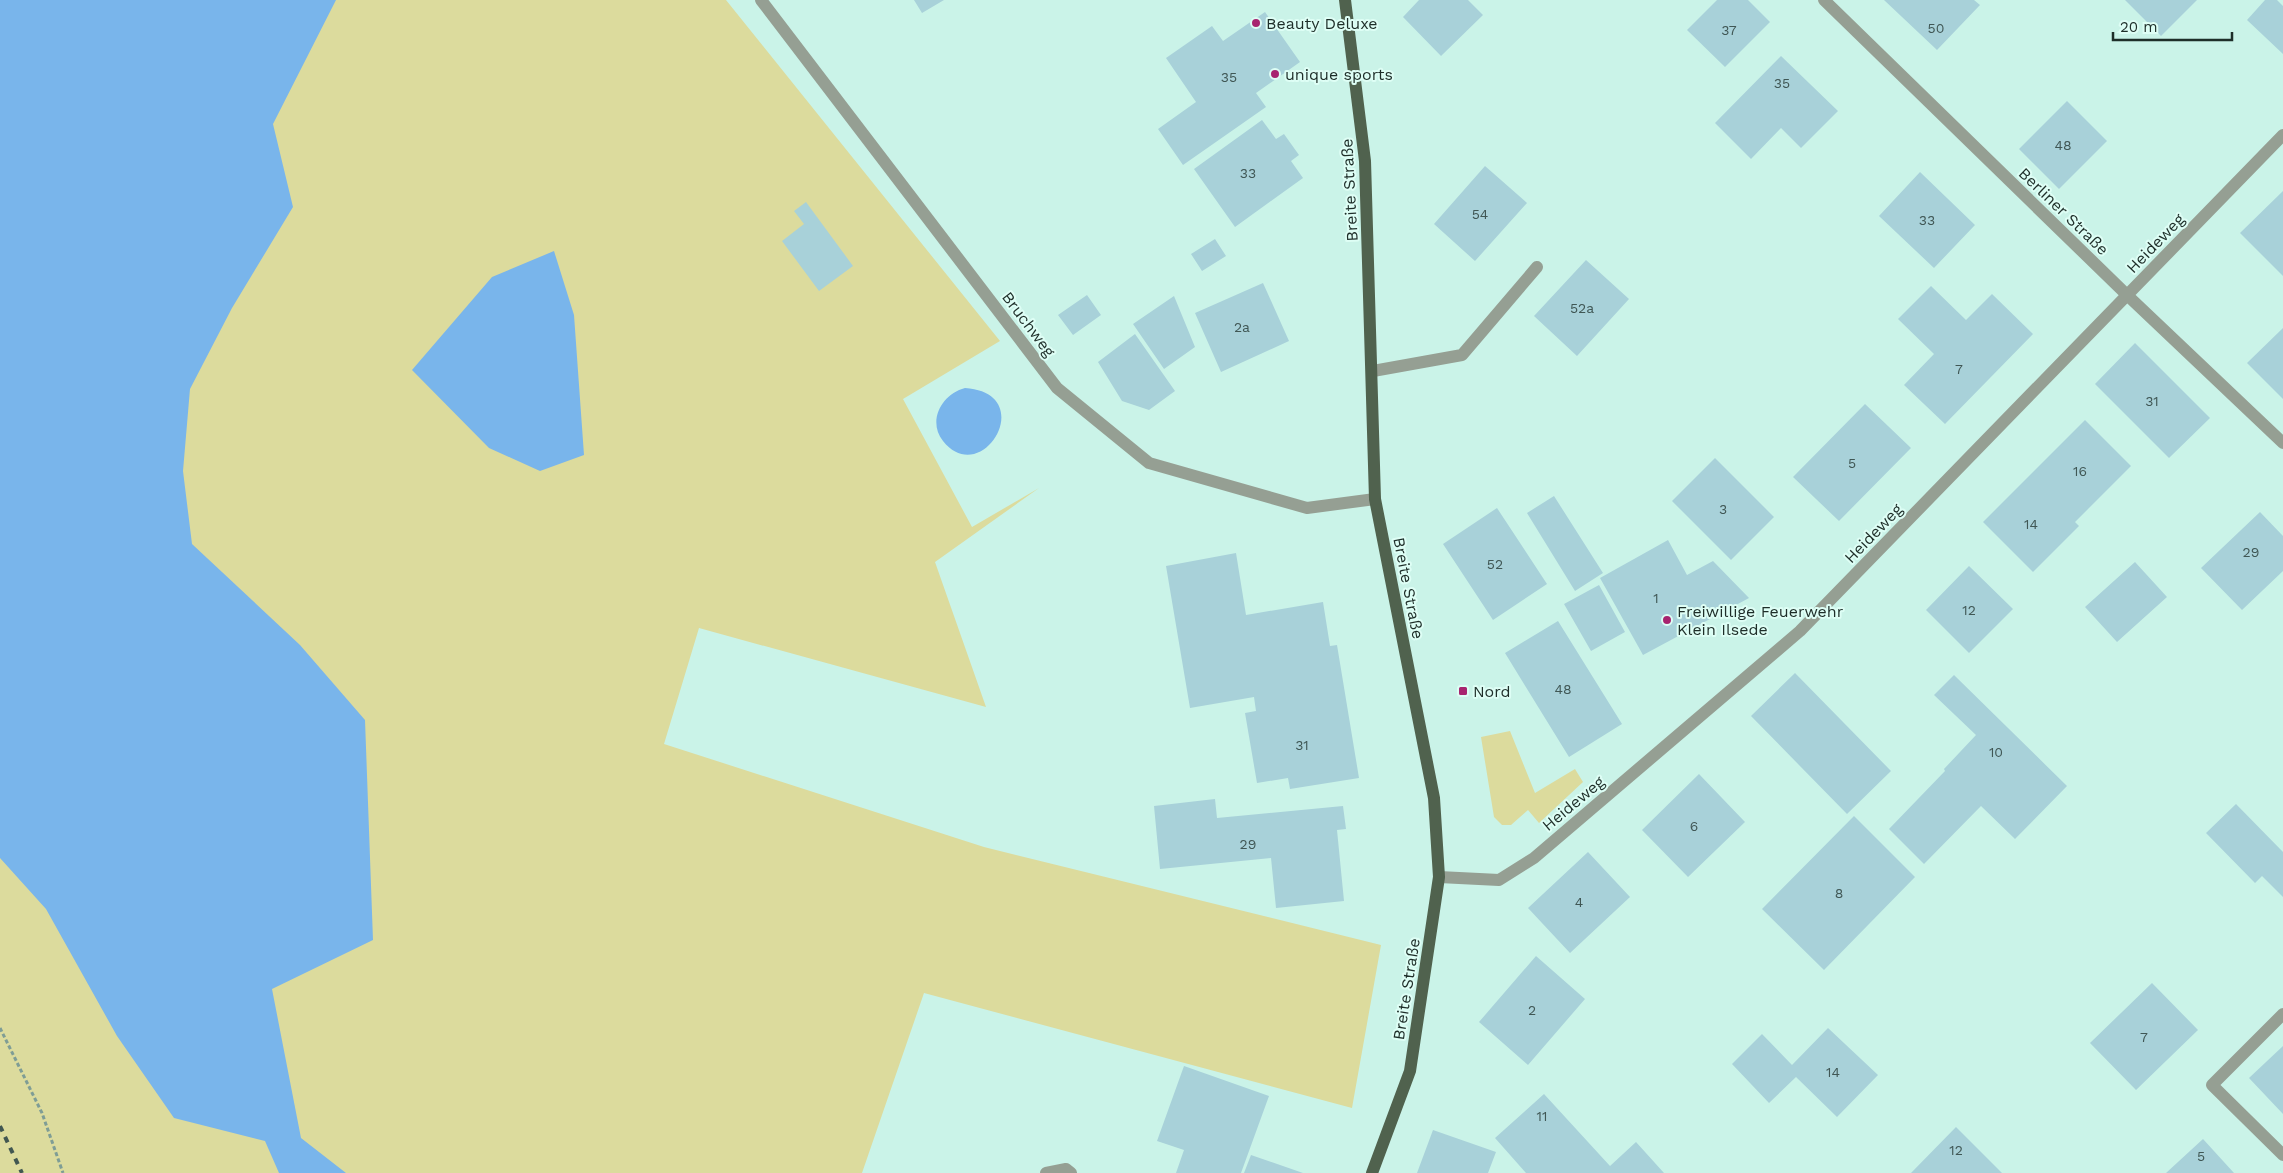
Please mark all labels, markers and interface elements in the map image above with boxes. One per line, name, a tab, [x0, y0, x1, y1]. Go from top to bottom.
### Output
scale bar	[2113, 10, 2232, 42]
place label: Beauty Deluxe	[1266, 14, 1378, 33]
marker: Beauty Deluxe	[1250, 17, 1262, 29]
text: 20 m	[2120, 18, 2158, 36]
house number: 50	[1928, 20, 1944, 36]
house number: 37	[1721, 22, 1737, 38]
place label: unique sports	[1285, 65, 1393, 84]
marker: unique sports	[1269, 68, 1281, 80]
house number: 35	[1221, 69, 1237, 85]
house number: 35	[1774, 75, 1790, 91]
house number: 48	[2054, 137, 2072, 153]
street label: Breite Straße	[1337, 138, 1362, 242]
street label: Berliner Straße	[2015, 164, 2113, 259]
house number: 33	[1240, 165, 1256, 181]
house number: 54	[1472, 206, 1488, 222]
street label: Heideweg	[2122, 209, 2189, 277]
house number: 33	[1919, 212, 1935, 228]
street label: Bruchweg	[998, 288, 1059, 361]
house number: 52a	[1570, 300, 1594, 316]
house number: 2a	[1234, 319, 1250, 335]
house number: 7	[1955, 361, 1963, 377]
house number: 31	[2145, 393, 2159, 409]
house number: 5	[1848, 455, 1856, 471]
house number: 16	[2073, 463, 2087, 479]
street label: Heideweg	[1840, 499, 1907, 567]
house number: 3	[1719, 501, 1727, 517]
house number: 14	[2024, 516, 2038, 532]
street label: Breite Straße	[1389, 536, 1428, 640]
house number: 29	[2243, 544, 2259, 560]
house number: 52	[1487, 556, 1503, 572]
house number: 1	[1653, 590, 1659, 606]
place label: Freiwillige Feuerwehr Klein Ilsede	[1677, 602, 1844, 639]
house number: 12	[1962, 602, 1976, 618]
marker: Freiwillige Feuerwehr Klein Ilsede	[1661, 614, 1673, 626]
house number: 48	[1554, 681, 1572, 697]
place label: Nord	[1473, 682, 1511, 701]
marker: Nord	[1457, 685, 1469, 697]
house number: 31	[1295, 737, 1309, 753]
house number: 10	[1989, 744, 2003, 760]
street label: Heideweg	[1538, 772, 1609, 835]
house number: 6	[1690, 818, 1698, 834]
house number: 29	[1240, 836, 1256, 852]
house number: 8	[1835, 885, 1843, 901]
house number: 4	[1575, 894, 1583, 910]
street label: Breite Straße	[1389, 937, 1424, 1041]
house number: 2	[1528, 1002, 1536, 1018]
house number: 7	[2140, 1029, 2148, 1045]
house number: 14	[1826, 1064, 1840, 1080]
house number: 11	[1537, 1108, 1547, 1124]
house number: 12	[1949, 1142, 1963, 1158]
house number: 5	[2197, 1148, 2205, 1164]

